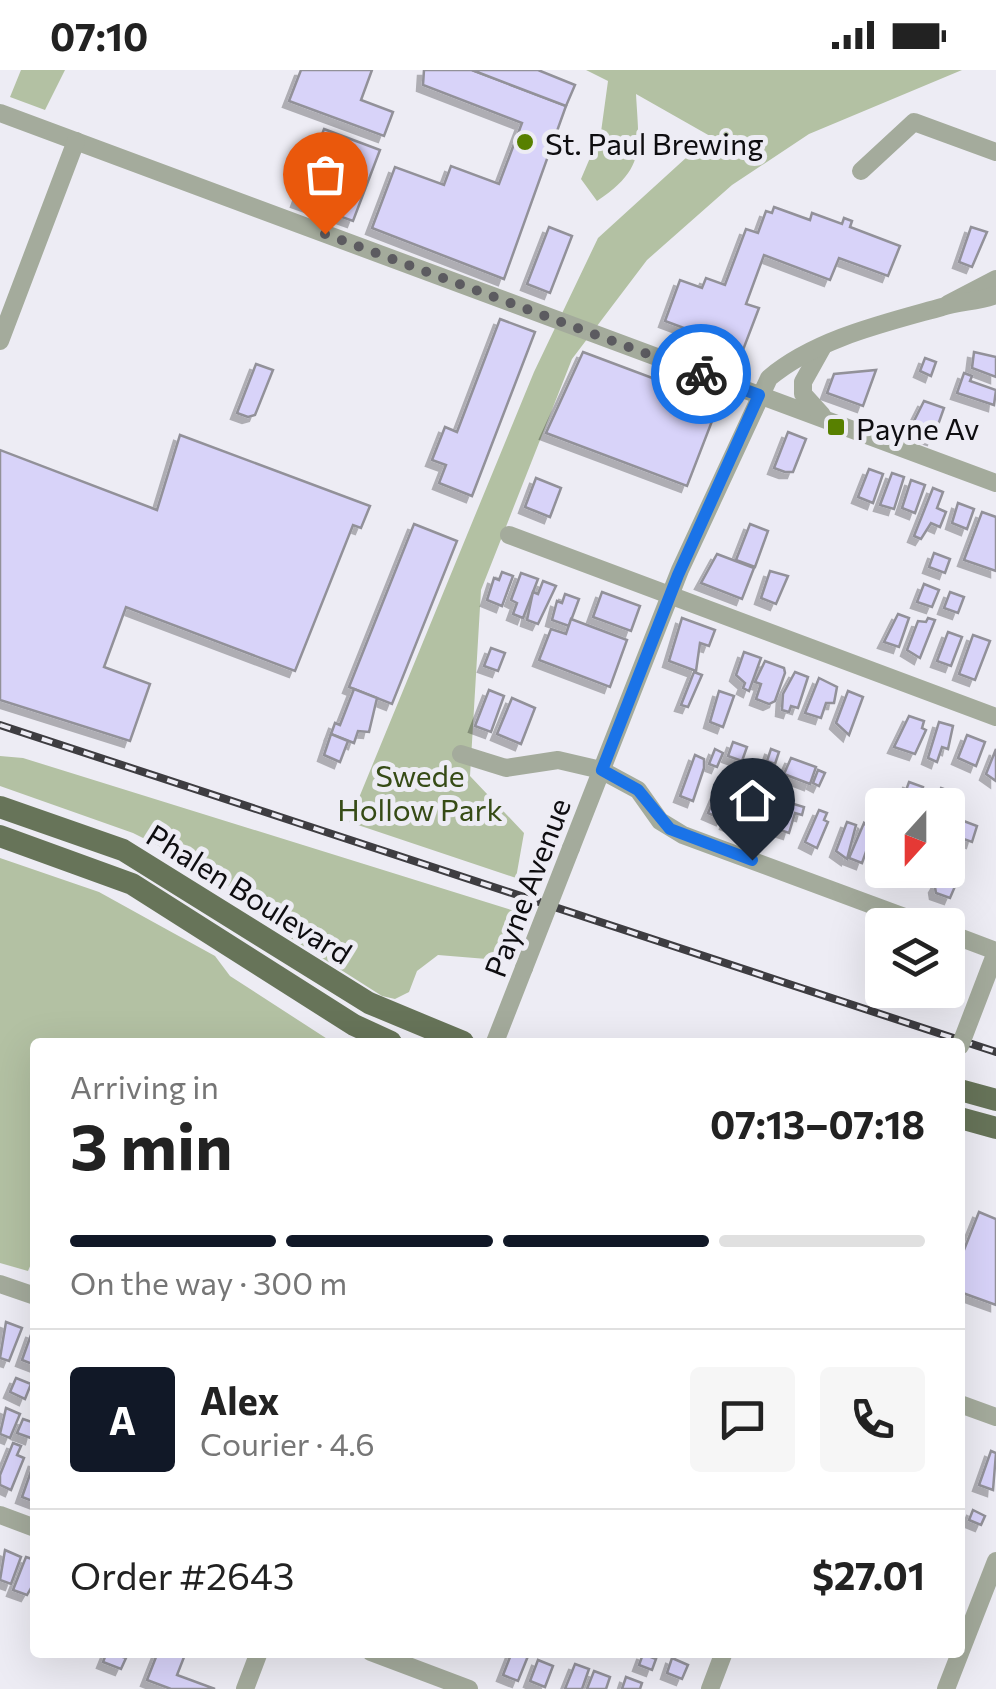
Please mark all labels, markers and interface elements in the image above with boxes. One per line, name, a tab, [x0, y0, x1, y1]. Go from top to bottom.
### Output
text: 07:10	[50, 12, 148, 59]
place label: St. Paul Brewing	[545, 124, 764, 161]
marker: St. Paul Brewing	[514, 131, 536, 153]
pin	[283, 132, 368, 235]
icon: bag	[298, 147, 353, 202]
courier	[651, 324, 751, 424]
icon: bike	[674, 347, 729, 402]
place label: Payne Av	[856, 409, 979, 446]
marker: Payne Av	[825, 416, 847, 438]
park label: Swede Hollow Park	[337, 756, 503, 827]
pin	[710, 758, 795, 861]
icon: home	[725, 773, 780, 828]
north arrow	[865, 788, 965, 888]
map controls	[865, 788, 965, 1008]
street label: Payne Avenue	[475, 792, 577, 982]
street label: Phalen Boulevard	[141, 815, 359, 971]
button: layers	[865, 908, 965, 1008]
text: Arriving in	[70, 1066, 219, 1106]
text: 07:13–07:18	[710, 1100, 925, 1147]
text: 3 min	[70, 1104, 233, 1183]
text: On the way · 300 m	[70, 1262, 347, 1302]
button: chat	[690, 1367, 795, 1472]
button: phone	[820, 1367, 925, 1472]
text: Alex	[200, 1376, 279, 1423]
text: A	[109, 1396, 136, 1443]
text: Courier · 4.6	[200, 1423, 375, 1463]
text: Order #2643	[70, 1551, 295, 1598]
text: $27.01	[812, 1551, 925, 1598]

